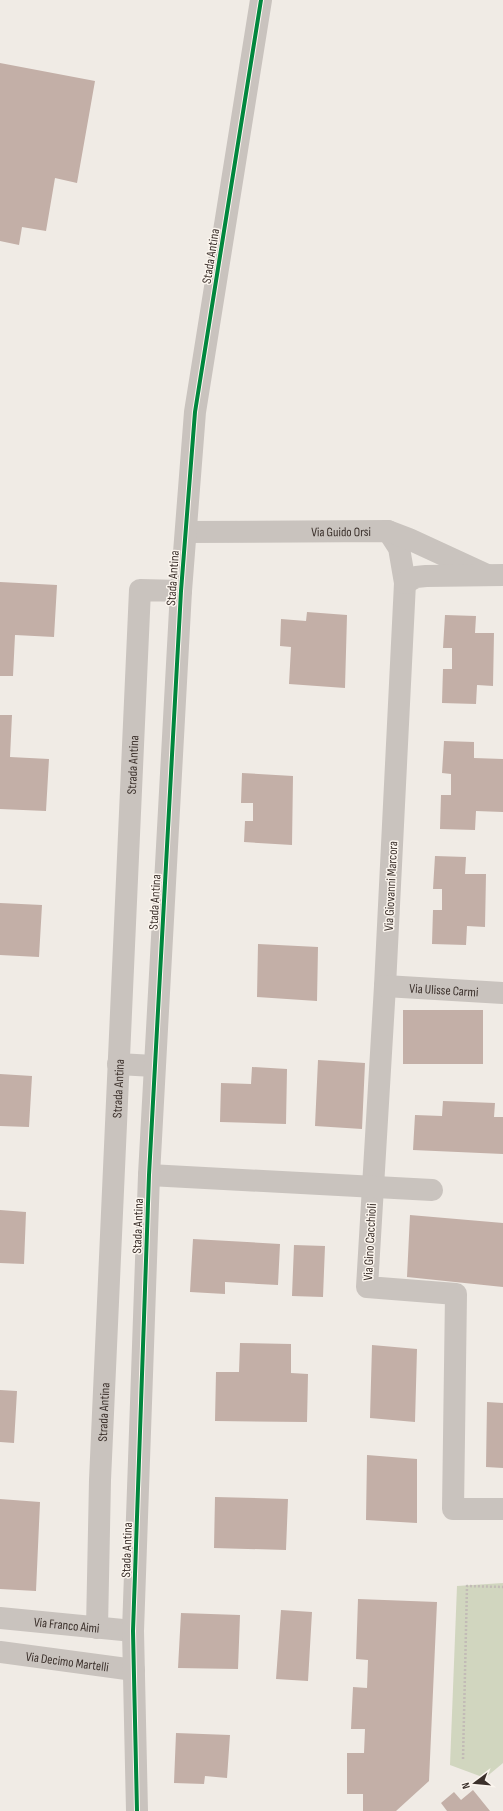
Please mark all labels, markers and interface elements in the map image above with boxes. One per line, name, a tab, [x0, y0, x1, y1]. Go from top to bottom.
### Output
street label: Stada Antina	[199, 228, 223, 285]
street label: Via Guido Orsi	[311, 524, 371, 540]
street label: Stada Antina	[163, 550, 183, 606]
street label: Strada Antina	[124, 735, 142, 795]
street label: Via Giovanni Marcora	[381, 841, 401, 932]
street label: Stada Antina	[146, 874, 164, 930]
street label: Via Ulisse Carmi	[409, 980, 479, 1001]
street label: Strada Antina	[109, 1059, 128, 1118]
street label: Stada Antina	[129, 1198, 147, 1254]
street label: Via Gino Cacchioli	[360, 1203, 380, 1281]
street label: Strada Antina	[95, 1382, 113, 1442]
street label: Stada Antina	[118, 1522, 136, 1578]
street label: Via Franco Aimi	[33, 1614, 100, 1637]
street label: Via Decimo Martelli	[25, 1649, 110, 1676]
north arrow	[455, 1763, 495, 1803]
text: N	[459, 1781, 473, 1790]

